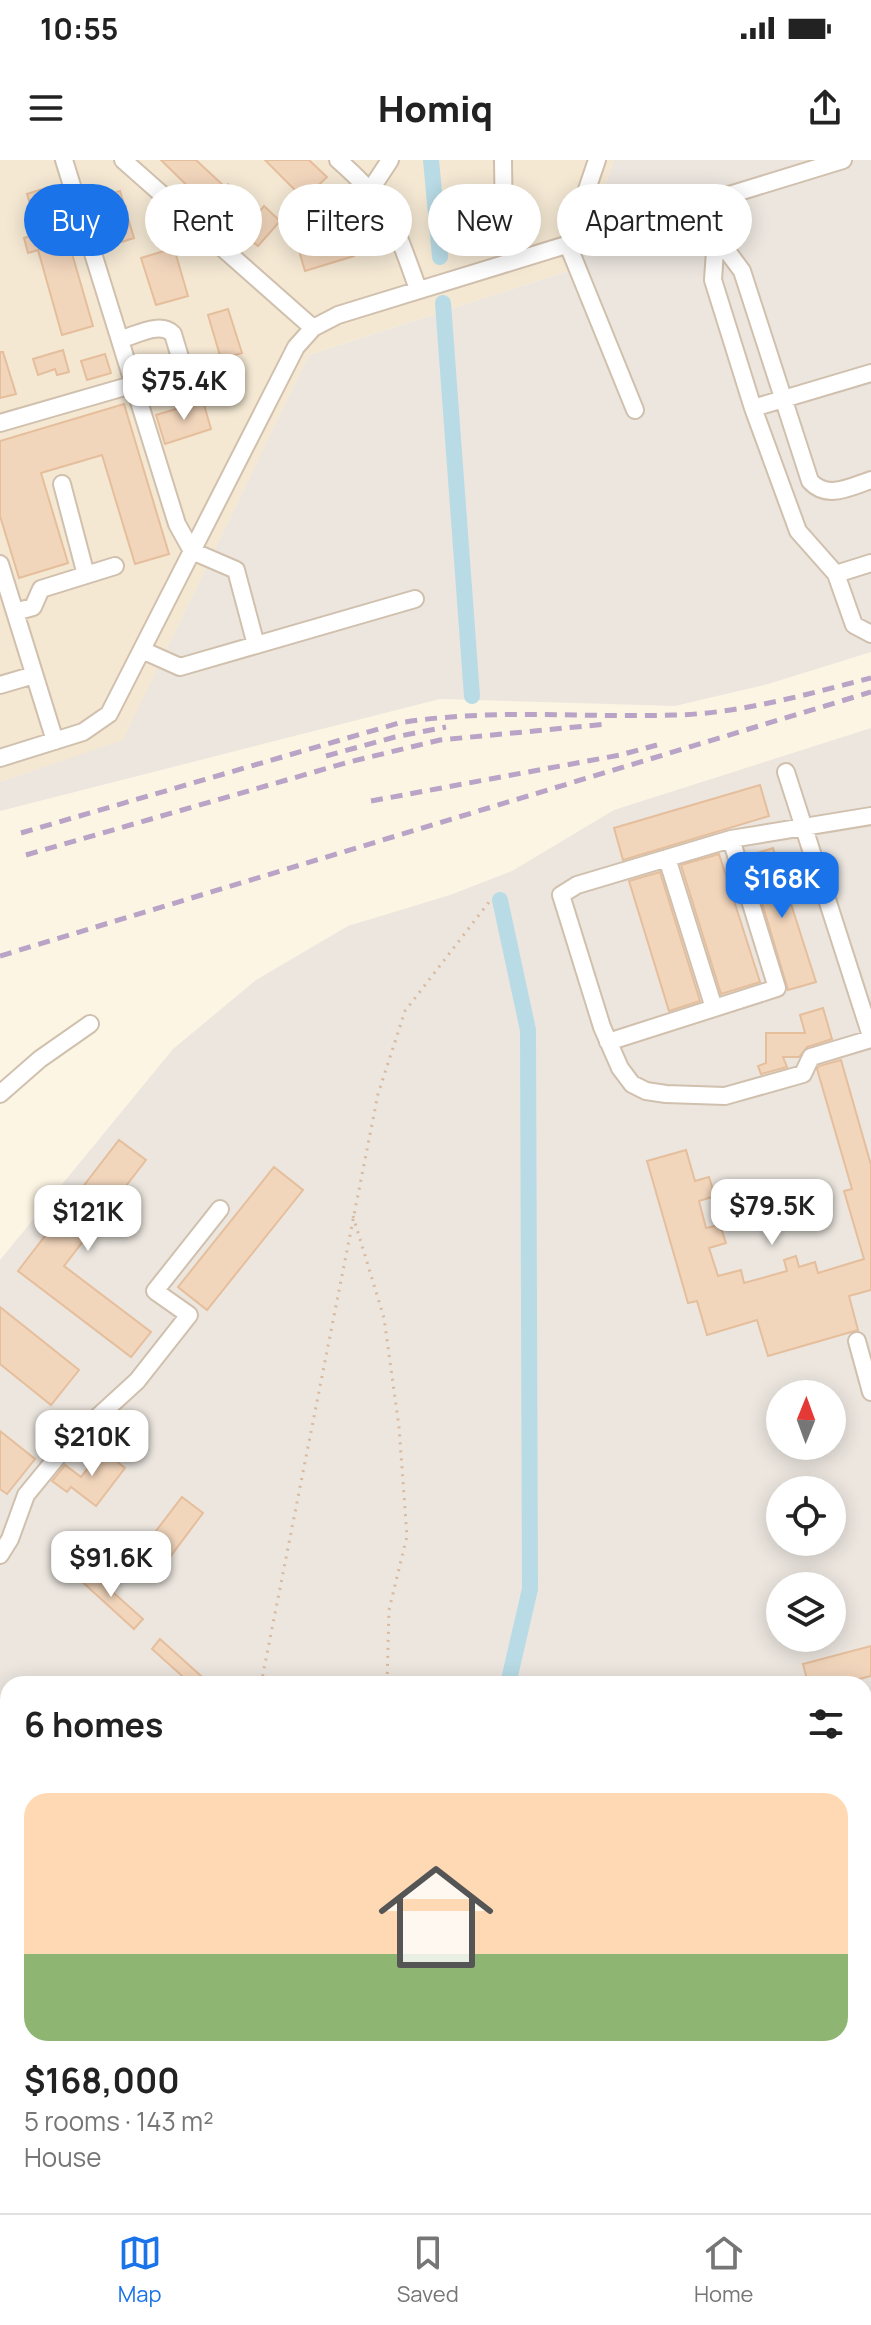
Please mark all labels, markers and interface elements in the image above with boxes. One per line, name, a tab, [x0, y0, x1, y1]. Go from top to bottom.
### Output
text: 10:55	[40, 8, 118, 49]
text: Homiq	[378, 84, 493, 133]
icon: menu	[24, 86, 68, 130]
icon: share	[803, 86, 847, 130]
chip: Buy	[24, 184, 129, 256]
chip: Rent	[145, 184, 262, 256]
chip: Filters	[278, 184, 412, 256]
chip: New	[428, 184, 541, 256]
chip: Apartment	[557, 184, 752, 256]
pin: $75.4K	[119, 354, 249, 422]
text: $75.4K	[141, 362, 227, 398]
pin: $168K	[726, 852, 838, 920]
text: $168K	[744, 860, 820, 896]
pin: $79.5K	[707, 1179, 837, 1247]
pin: $121K	[32, 1185, 144, 1253]
text: $79.5K	[729, 1187, 815, 1223]
text: $121K	[52, 1193, 124, 1229]
north arrow	[766, 1380, 846, 1460]
map controls	[766, 1380, 846, 1652]
pin: $210K	[36, 1410, 148, 1478]
text: $210K	[53, 1418, 131, 1454]
button: locate	[766, 1476, 846, 1556]
pin: $91.6K	[46, 1531, 176, 1599]
text: $91.6K	[69, 1539, 153, 1575]
button: layers	[766, 1572, 846, 1652]
text: 6 homes	[24, 1701, 163, 1747]
icon: filters	[804, 1702, 848, 1746]
icon: home	[364, 1845, 508, 1989]
text: $168,000	[24, 2057, 180, 2103]
text: 5 rooms · 143 m²	[24, 2103, 214, 2139]
text: House	[24, 2139, 101, 2175]
tab: Map	[118, 2231, 162, 2309]
tab: Saved	[397, 2231, 459, 2309]
tab: Home	[694, 2231, 753, 2309]

